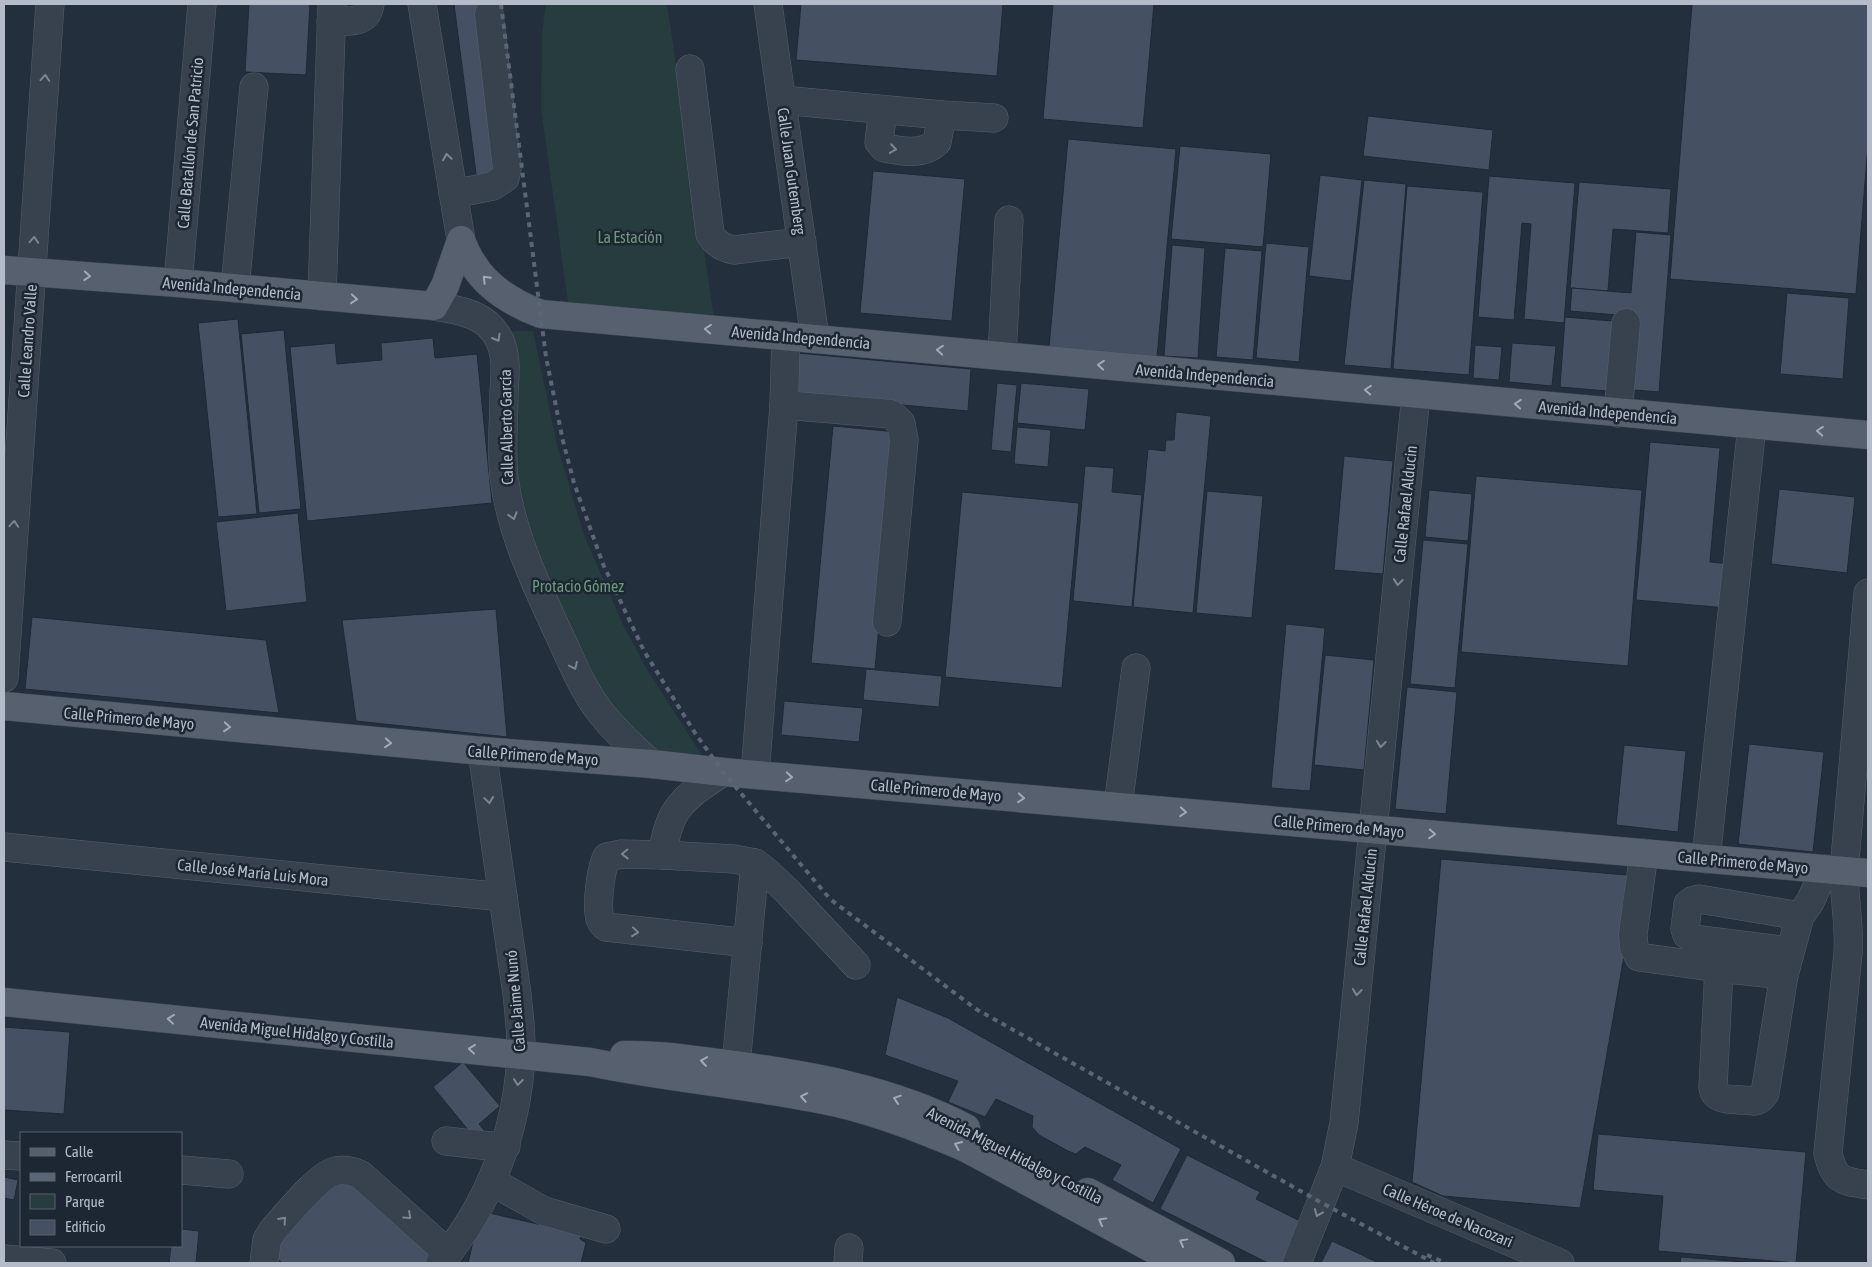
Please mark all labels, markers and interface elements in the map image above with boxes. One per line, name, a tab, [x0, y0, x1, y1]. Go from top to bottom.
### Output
street label: Calle Batallón de San Patricio	[174, 57, 206, 229]
one-way arrow	[39, 73, 50, 81]
street label: Calle Juan Gutemberg	[773, 106, 810, 236]
one-way arrow	[889, 143, 897, 154]
one-way arrow	[443, 153, 453, 161]
park label: La Estación	[597, 228, 663, 246]
one-way arrow	[28, 236, 39, 244]
one-way arrow	[84, 270, 92, 281]
street label: Avenida Independencia	[162, 273, 302, 304]
one-way arrow	[482, 276, 491, 285]
street label: Calle Leandro Valle	[14, 284, 40, 398]
one-way arrow	[350, 293, 358, 304]
street label: Avenida Independencia	[731, 322, 871, 353]
one-way arrow	[704, 324, 712, 335]
one-way arrow	[491, 333, 501, 342]
one-way arrow	[935, 345, 943, 356]
one-way arrow	[1097, 360, 1105, 371]
street label: Avenida Independencia	[1135, 360, 1275, 391]
street label: Calle Alberto García	[496, 369, 516, 485]
one-way arrow	[1363, 385, 1371, 396]
street label: Avenida Independencia	[1538, 397, 1678, 428]
one-way arrow	[1514, 399, 1522, 410]
one-way arrow	[1815, 426, 1823, 437]
street label: Calle Rafael Alducin	[1390, 444, 1420, 564]
one-way arrow	[507, 511, 517, 519]
one-way arrow	[9, 520, 20, 528]
park label: Protacio Gómez	[532, 577, 624, 595]
one-way arrow	[1392, 578, 1403, 586]
one-way arrow	[568, 661, 578, 670]
street label: Calle Primero de Mayo	[63, 703, 195, 734]
one-way arrow	[223, 721, 231, 732]
one-way arrow	[385, 737, 393, 748]
one-way arrow	[1376, 740, 1387, 748]
street label: Calle Primero de Mayo	[467, 741, 599, 770]
one-way arrow	[785, 771, 793, 782]
street label: Calle Primero de Mayo	[870, 775, 1002, 806]
one-way arrow	[1017, 792, 1025, 803]
one-way arrow	[483, 796, 494, 804]
one-way arrow	[1179, 806, 1187, 817]
street label: Calle Primero de Mayo	[1273, 811, 1405, 842]
one-way arrow	[1428, 829, 1436, 840]
street label: Calle Rafael Alducin	[1350, 847, 1380, 967]
street label: Calle Primero de Mayo	[1677, 847, 1809, 878]
one-way arrow	[621, 849, 628, 859]
street label: Calle José María Luis Mora	[177, 855, 329, 889]
one-way arrow	[632, 926, 640, 937]
street label: Calle Jaime Nunó	[502, 949, 528, 1053]
one-way arrow	[1352, 989, 1363, 997]
street label: Avenida Miguel Hidalgo y Costilla	[199, 1013, 395, 1052]
one-way arrow	[167, 1014, 175, 1025]
one-way arrow	[468, 1044, 476, 1055]
one-way arrow	[700, 1056, 708, 1067]
one-way arrow	[513, 1079, 524, 1087]
one-way arrow	[799, 1092, 808, 1102]
one-way arrow	[893, 1095, 902, 1105]
street label: Avenida Miguel Hidalgo y Costilla	[924, 1103, 1106, 1208]
legend	[20, 1132, 182, 1247]
one-way arrow	[954, 1140, 963, 1151]
text: Calle	[65, 1143, 94, 1160]
text: Ferrocarril	[65, 1168, 122, 1185]
street label: Calle Héroe de Nacozari	[1380, 1179, 1516, 1251]
text: Parque	[65, 1193, 105, 1210]
one-way arrow	[1314, 1208, 1324, 1217]
one-way arrow	[402, 1211, 411, 1220]
one-way arrow	[277, 1217, 286, 1226]
one-way arrow	[1098, 1217, 1107, 1227]
text: Edificio	[65, 1218, 106, 1235]
one-way arrow	[1179, 1239, 1188, 1249]

